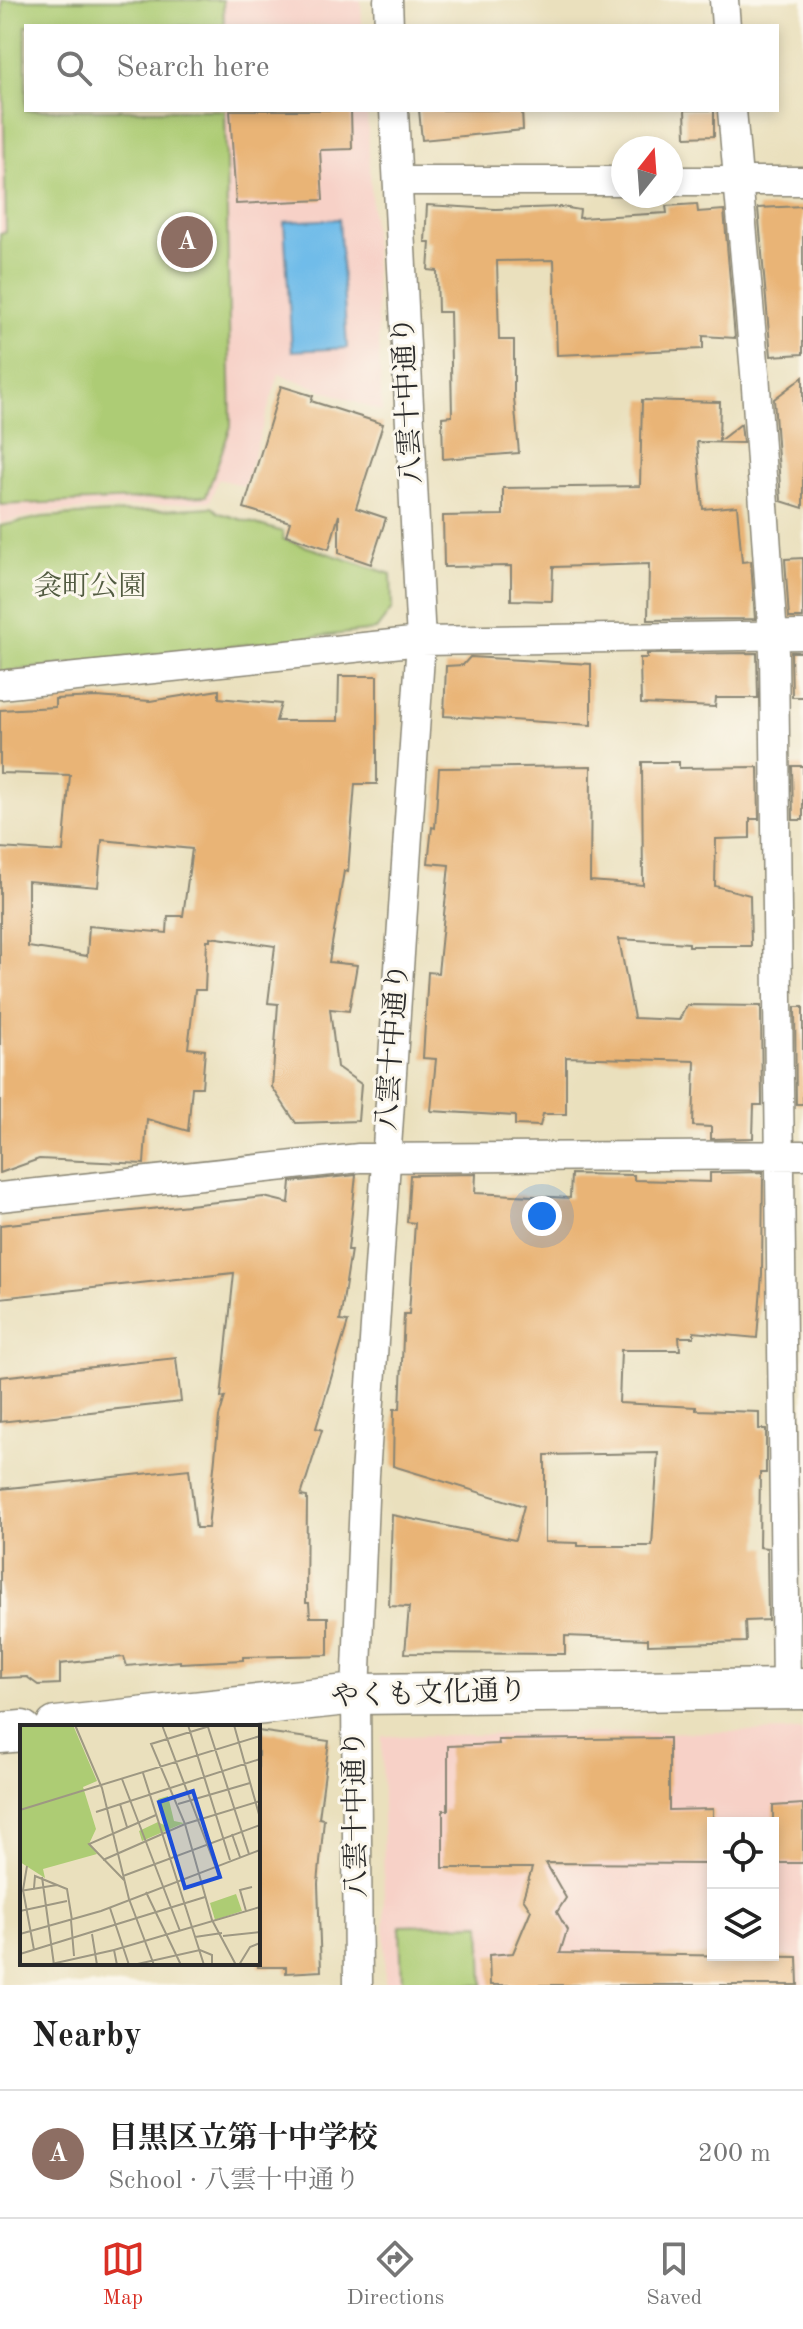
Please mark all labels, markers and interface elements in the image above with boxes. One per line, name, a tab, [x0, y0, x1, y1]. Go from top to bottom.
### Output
search box	[24, 24, 779, 112]
icon: search	[52, 46, 96, 90]
text: Search here	[116, 53, 270, 83]
north arrow	[611, 136, 683, 208]
pin: A	[161, 212, 213, 272]
street label: 八雲十中通り	[388, 315, 427, 485]
park label: 衾町公園	[34, 571, 146, 602]
street label: 八雲十中通り	[371, 962, 414, 1132]
your location	[522, 1196, 562, 1236]
street label: やくも文化通り	[330, 1675, 527, 1712]
inset map	[20, 1725, 260, 1965]
street label: 八雲十中通り	[339, 1730, 372, 1898]
map controls	[707, 1817, 779, 1961]
button: locate	[707, 1817, 779, 1889]
button: layers	[707, 1889, 779, 1961]
text: Nearby	[32, 2020, 142, 2054]
text: 目黒区立第十中学校	[108, 2124, 378, 2154]
text: A	[48, 2141, 68, 2167]
text: 200 m	[698, 2141, 771, 2167]
text: School · 八雲十中通り	[108, 2168, 360, 2194]
tab: Map	[101, 2237, 145, 2312]
tab: Directions	[347, 2237, 444, 2312]
tab: Saved	[646, 2237, 702, 2312]

